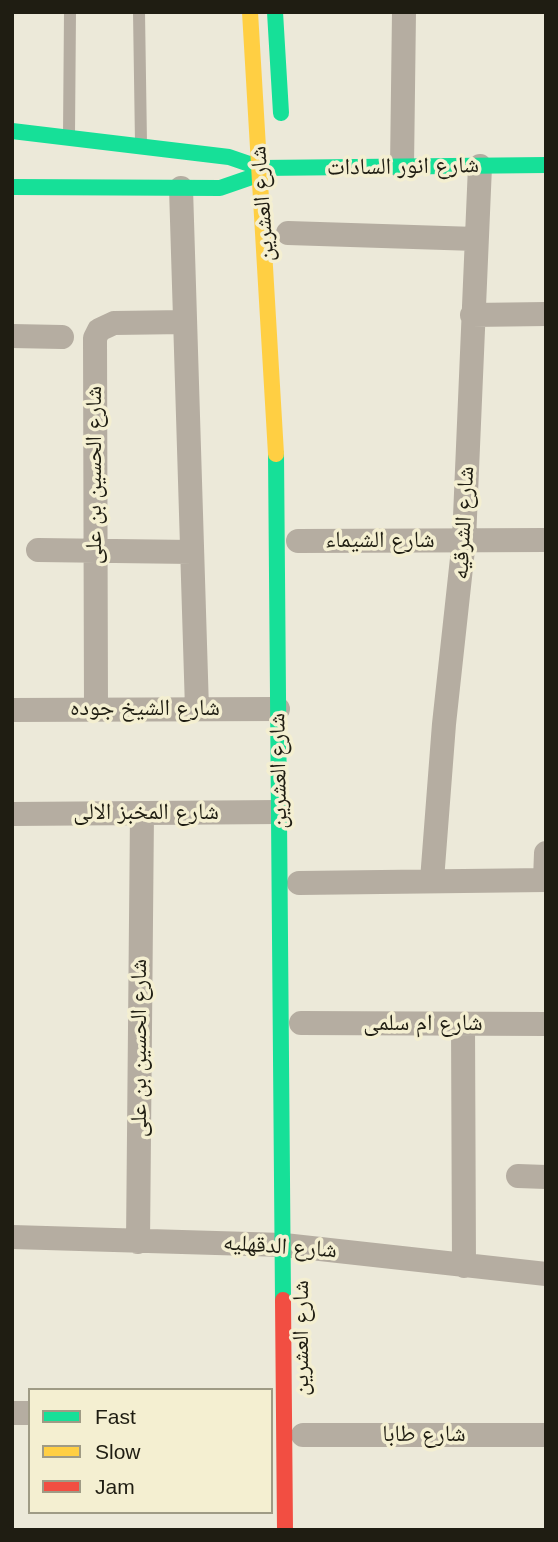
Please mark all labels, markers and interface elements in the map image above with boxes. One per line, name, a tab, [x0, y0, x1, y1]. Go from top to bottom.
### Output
street label: شارع العشرين	[245, 145, 281, 263]
street label: شارع انور السادات	[327, 152, 479, 182]
street label: شارع الحسين بن على	[81, 386, 109, 564]
street label: شارع الشرقيه	[447, 466, 481, 580]
street label: شارع الشيماء	[325, 527, 435, 555]
street label: شارع الشيخ جوده	[70, 695, 220, 723]
street label: شارع العشرين	[264, 713, 294, 829]
street label: شارع المخبز الالى	[73, 799, 219, 827]
street label: شارع الحسين بن على	[126, 959, 154, 1137]
street label: شارع ام سلمى	[363, 1010, 483, 1038]
street label: شارع الدقهليه	[222, 1229, 338, 1265]
street label: شارع العشرين	[288, 1280, 316, 1396]
legend	[28, 1388, 273, 1514]
text: Fast	[95, 1405, 136, 1428]
street label: شارع طابا	[382, 1421, 466, 1449]
text: Slow	[95, 1440, 141, 1463]
text: Jam	[95, 1475, 135, 1498]

